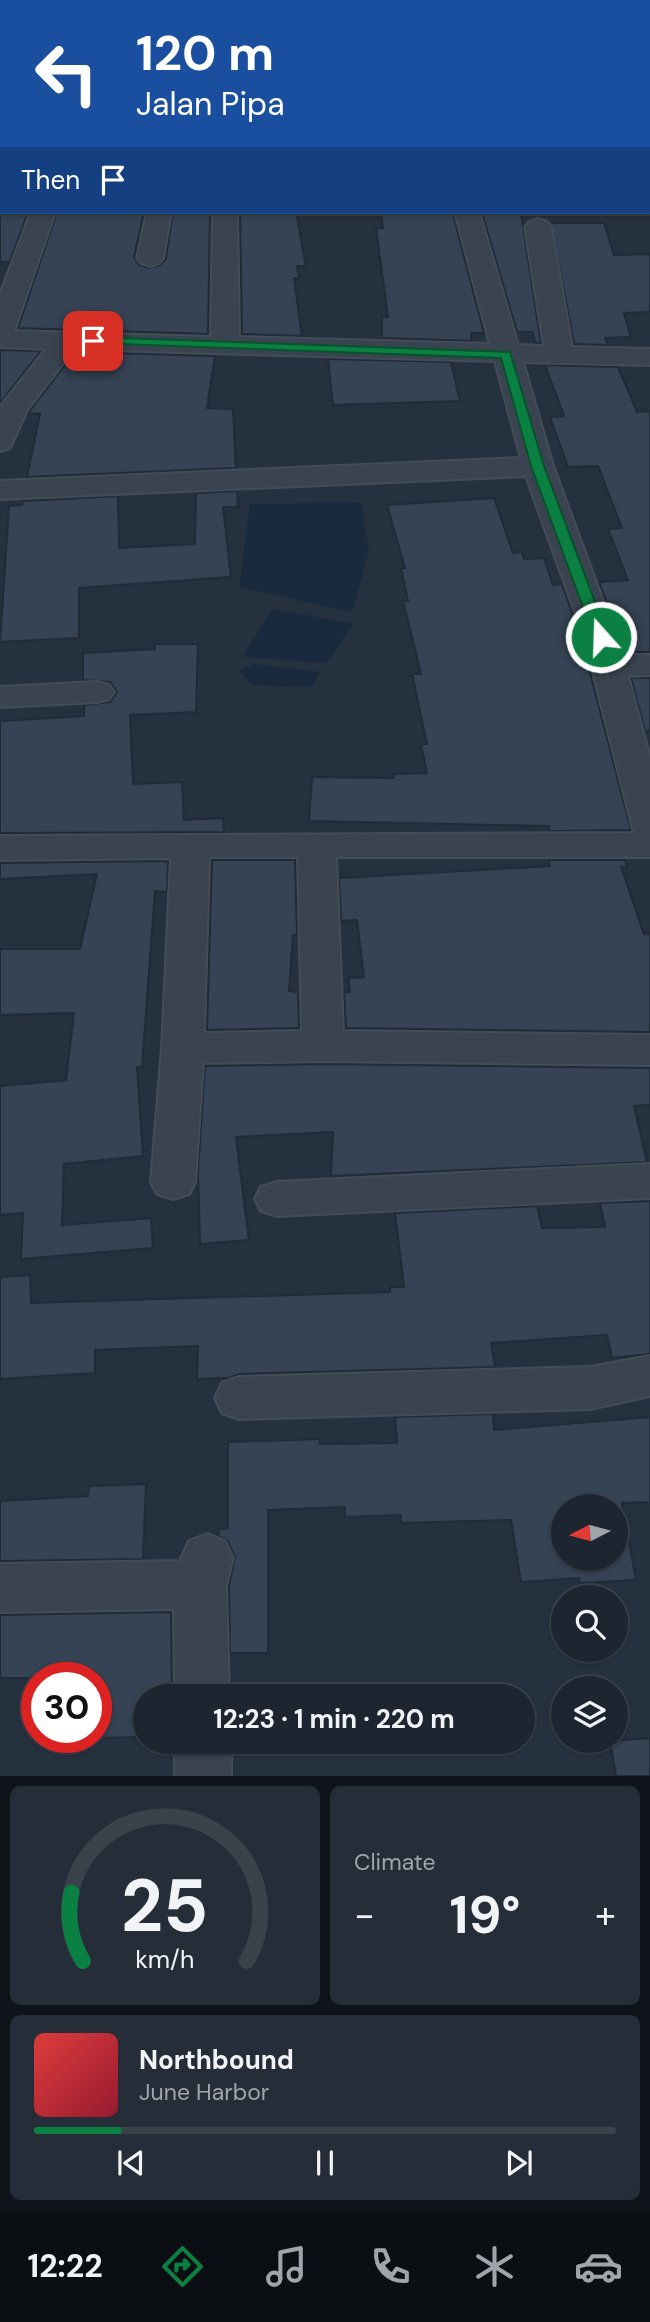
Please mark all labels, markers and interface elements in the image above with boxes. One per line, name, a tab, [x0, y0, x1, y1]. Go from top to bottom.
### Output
text: 120 m	[136, 21, 274, 85]
icon: left	[21, 28, 112, 119]
text: Jalan Pipa	[136, 83, 285, 125]
icon: arrive	[94, 161, 132, 199]
text: Then	[21, 163, 80, 197]
pin	[63, 311, 123, 371]
icon: arrive	[74, 322, 112, 360]
position arrow	[564, 600, 638, 674]
north arrow	[551, 1494, 628, 1572]
map controls	[551, 1494, 628, 1753]
button: search	[551, 1585, 628, 1662]
speed limit sign: 30	[21, 1662, 112, 1753]
button: layers	[551, 1676, 628, 1753]
text: 12:23 · 1 min · 220 m	[213, 1702, 455, 1736]
text: Climate	[354, 1847, 436, 1877]
text: 25	[121, 1860, 209, 1955]
text: 19°	[450, 1881, 520, 1949]
text: −	[354, 1890, 375, 1940]
text: +	[595, 1890, 616, 1940]
text: km/h	[135, 1943, 195, 1976]
text: Northbound	[139, 2043, 294, 2077]
text: June Harbor	[139, 2077, 269, 2107]
icon: previous	[112, 2144, 150, 2182]
icon: pause	[306, 2144, 344, 2182]
icon: next	[500, 2144, 538, 2182]
icon: directions	[158, 2242, 207, 2291]
icon: music	[262, 2242, 311, 2291]
icon: phone	[366, 2242, 415, 2291]
icon: climate	[470, 2242, 519, 2291]
icon: car	[574, 2242, 623, 2291]
text: 12:22	[27, 2245, 103, 2287]

